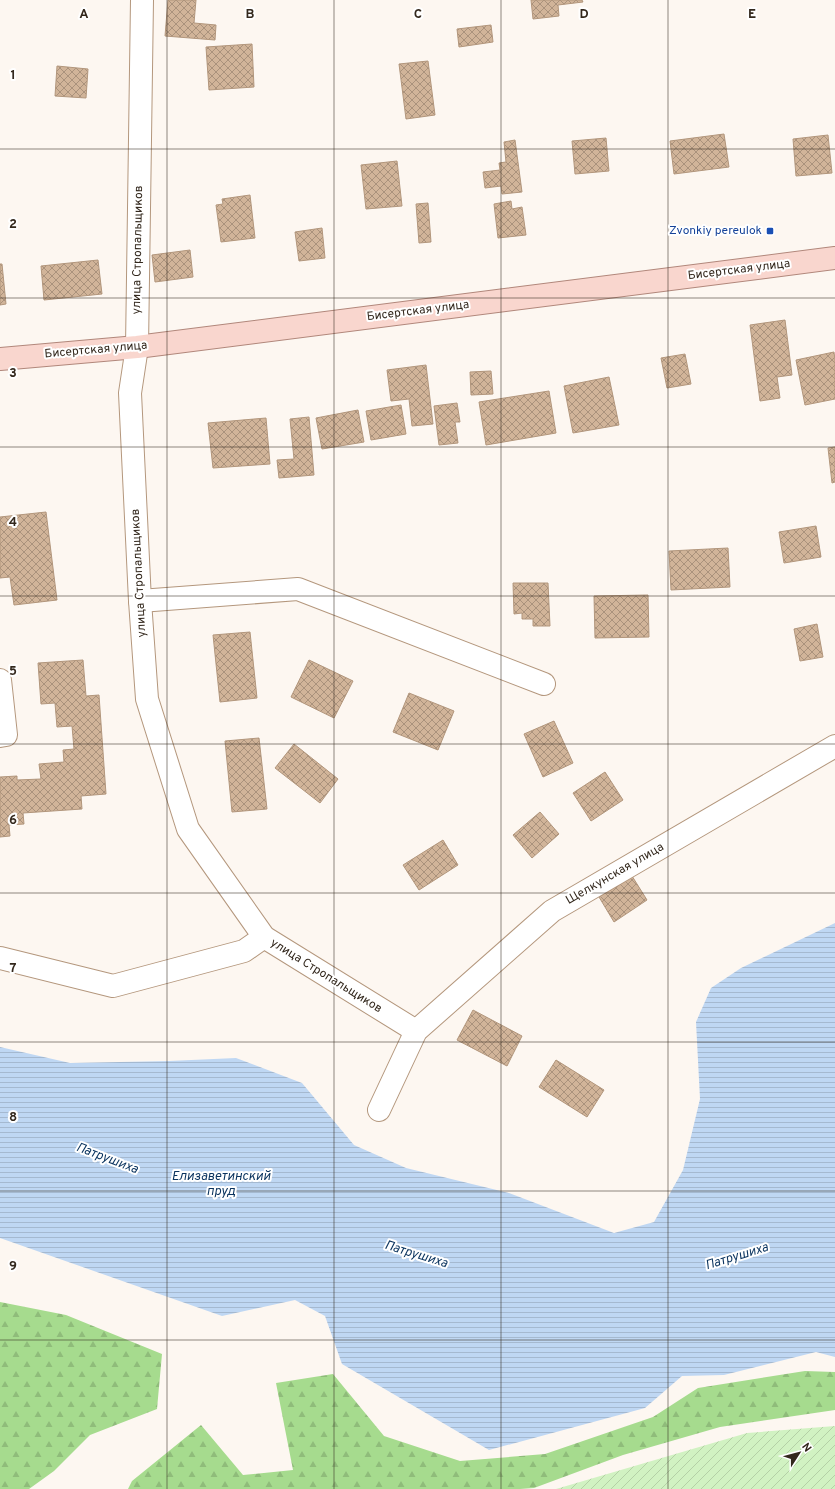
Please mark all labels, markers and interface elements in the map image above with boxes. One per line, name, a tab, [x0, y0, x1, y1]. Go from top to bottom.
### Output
text: A	[79, 7, 89, 23]
text: B	[246, 7, 255, 23]
text: C	[414, 7, 422, 23]
text: D	[579, 7, 589, 23]
text: E	[748, 7, 756, 23]
text: 1	[10, 68, 16, 84]
street label: улица Стропальщиков	[129, 185, 147, 315]
text: 2	[9, 217, 17, 233]
place label: Zvonkiy pereulok	[669, 223, 762, 239]
marker: Zvonkiy pereulok	[765, 226, 775, 236]
street label: Бисертская улица	[687, 256, 791, 284]
street label: Бисертская улица	[366, 297, 470, 325]
street label: Бисертская улица	[44, 338, 148, 362]
text: 3	[9, 366, 17, 382]
street label: улица Стропальщиков	[128, 508, 150, 638]
text: 4	[9, 515, 17, 531]
text: 5	[9, 664, 17, 680]
text: 6	[9, 813, 17, 829]
street label: Щелкунская улица	[563, 839, 667, 909]
street label: улица Стропальщиков	[267, 935, 385, 1017]
text: 7	[10, 961, 17, 977]
text: 8	[9, 1110, 17, 1126]
water label: Патрушиха	[74, 1140, 140, 1178]
water label: Елизаветинский пруд	[172, 1169, 271, 1200]
water label: Патрушиха	[383, 1238, 450, 1272]
water label: Патрушиха	[704, 1240, 771, 1274]
text: 9	[9, 1259, 17, 1275]
north arrow	[779, 1433, 819, 1473]
text: N	[798, 1440, 814, 1455]

